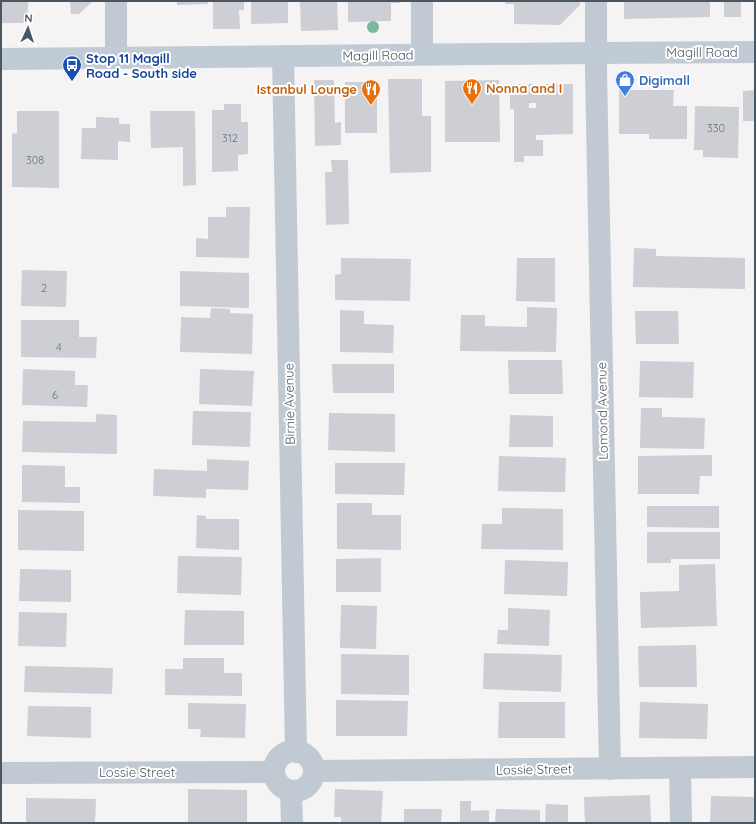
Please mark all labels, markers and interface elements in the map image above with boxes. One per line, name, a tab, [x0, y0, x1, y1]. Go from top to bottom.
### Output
north arrow	[8, 8, 48, 48]
text: N	[24, 11, 33, 25]
street label: Magill Road	[666, 44, 738, 60]
street label: Magill Road	[342, 46, 414, 64]
place label: Stop 11 Magill Road - South side	[86, 50, 197, 81]
bus stop icon: Stop 11 Magill Road - South side	[61, 54, 83, 82]
shop icon: Digimall	[614, 69, 636, 97]
place label: Digimall	[639, 72, 690, 88]
restaurant icon: Nonna and I	[461, 77, 483, 105]
restaurant icon: Istanbul Lounge	[360, 78, 382, 106]
place label: Nonna and I	[486, 80, 562, 96]
place label: Istanbul Lounge	[256, 81, 357, 97]
house number: 330	[707, 121, 725, 135]
house number: 312	[222, 131, 238, 145]
house number: 308	[26, 153, 44, 167]
house number: 2	[41, 281, 47, 295]
house number: 4	[56, 340, 62, 354]
street label: Lomond Avenue	[593, 362, 611, 460]
street label: Birnie Avenue	[280, 363, 298, 445]
house number: 6	[52, 388, 58, 402]
street label: Lossie Street	[496, 760, 572, 778]
street label: Lossie Street	[99, 764, 175, 780]

